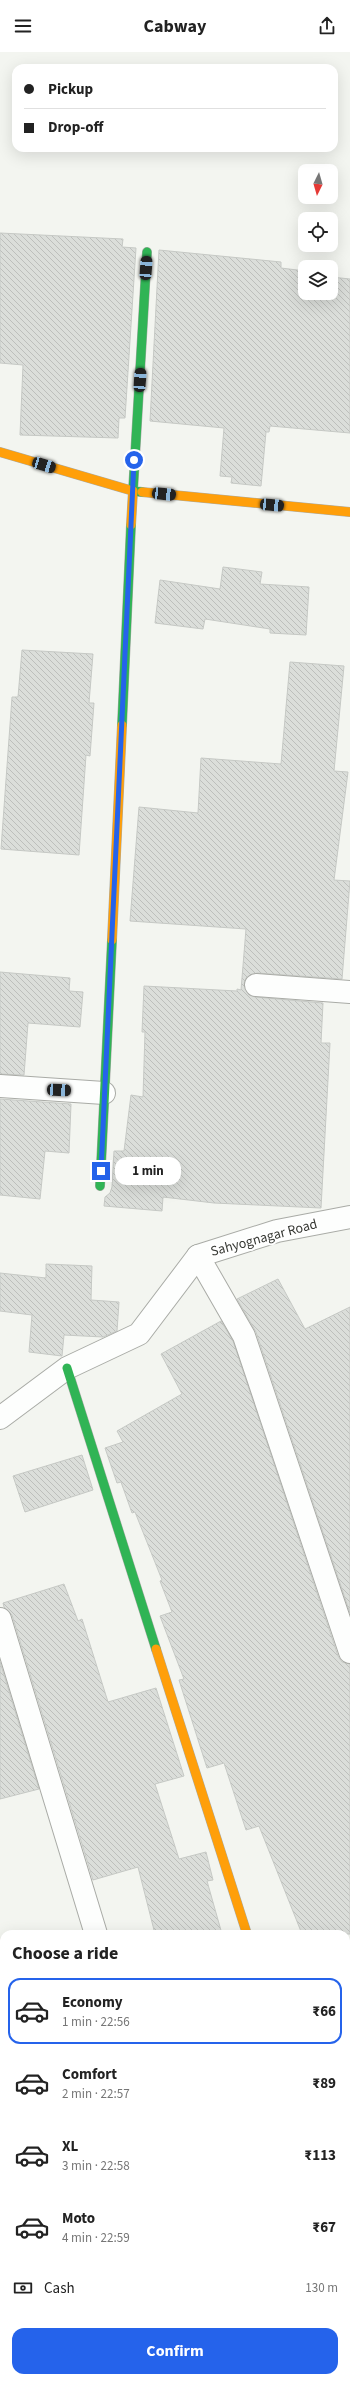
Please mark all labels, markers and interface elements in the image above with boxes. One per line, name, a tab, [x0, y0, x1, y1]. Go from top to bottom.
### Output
text: Cabway	[144, 14, 206, 39]
icon: menu	[12, 15, 34, 37]
icon: share	[316, 15, 338, 37]
text: Pickup	[48, 79, 93, 100]
text: Drop-off	[48, 117, 103, 138]
north arrow	[298, 164, 338, 204]
map controls	[298, 164, 338, 300]
button: locate	[298, 212, 338, 252]
car	[139, 256, 153, 280]
button: layers	[298, 260, 338, 300]
car	[133, 368, 147, 392]
route start	[125, 451, 143, 469]
car	[31, 456, 57, 474]
car	[151, 487, 177, 501]
car	[260, 498, 284, 512]
car	[47, 1083, 71, 1097]
callout: 1 min	[115, 1157, 181, 1185]
route end	[92, 1162, 110, 1180]
text: 1 min	[132, 1162, 164, 1180]
street label: Sahyognagar Road	[208, 1214, 320, 1262]
text: Choose a ride	[12, 1941, 118, 1966]
text: Economy	[62, 1992, 123, 2013]
icon: car	[14, 1993, 50, 2029]
text: ₹66	[312, 2001, 336, 2022]
text: 1 min · 22:56	[62, 2013, 130, 2031]
text: Comfort	[62, 2064, 117, 2085]
icon: car	[14, 2065, 50, 2101]
text: ₹89	[312, 2073, 336, 2094]
text: 2 min · 22:57	[62, 2085, 130, 2103]
text: XL	[62, 2136, 78, 2157]
icon: car	[14, 2137, 50, 2173]
text: ₹113	[304, 2145, 336, 2166]
text: 3 min · 22:58	[62, 2157, 130, 2175]
text: Moto	[62, 2208, 95, 2229]
icon: car	[14, 2209, 50, 2245]
text: ₹67	[312, 2217, 336, 2238]
text: 4 min · 22:59	[62, 2229, 130, 2247]
icon: cash	[12, 2277, 34, 2299]
text: Cash	[44, 2278, 75, 2299]
text: 130 m	[305, 2279, 338, 2297]
button: Confirm	[12, 2328, 338, 2374]

